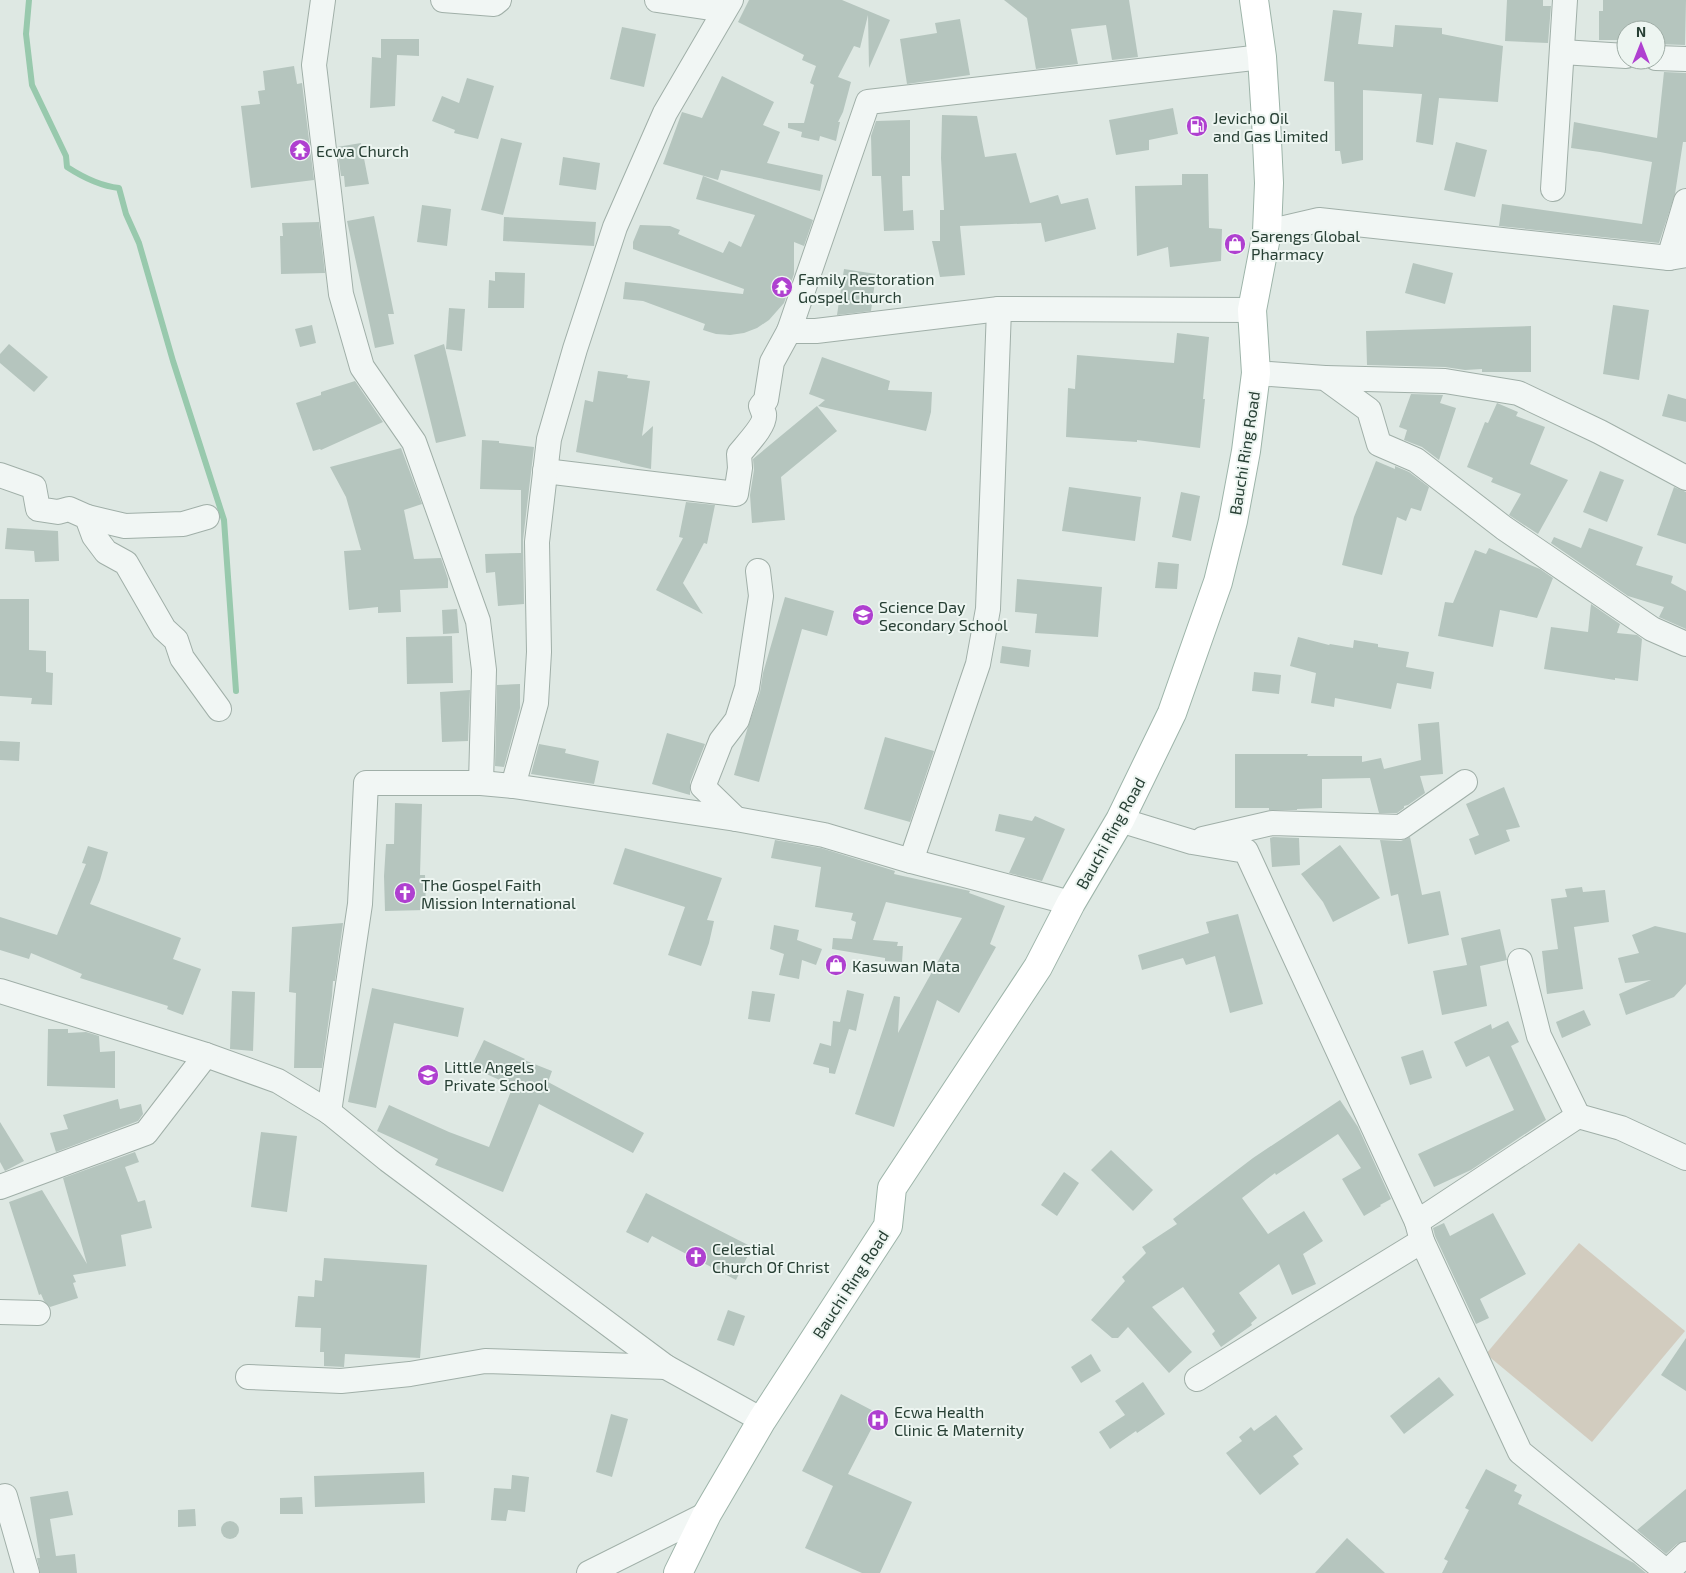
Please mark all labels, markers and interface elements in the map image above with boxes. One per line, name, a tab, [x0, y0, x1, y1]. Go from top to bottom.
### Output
north arrow	[1616, 20, 1666, 70]
text: N	[1636, 23, 1646, 40]
place label: Jevicho Oil and Gas Limited	[1213, 108, 1328, 145]
fuel station icon: Jevicho Oil and Gas Limited	[1185, 114, 1209, 138]
temple icon: Ecwa Church	[288, 138, 312, 162]
place label: Ecwa Church	[316, 141, 409, 160]
place label: Sarengs Global Pharmacy	[1251, 226, 1360, 263]
shop icon: Sarengs Global Pharmacy	[1223, 232, 1247, 256]
place label: Family Restoration Gospel Church	[798, 269, 934, 306]
temple icon: Family Restoration Gospel Church	[770, 275, 794, 299]
street label: Bauchi Ring Road	[1225, 390, 1263, 516]
place label: Science Day Secondary School	[879, 597, 1008, 634]
school or university icon: Science Day Secondary School	[851, 603, 875, 627]
street label: Bauchi Ring Road	[1071, 774, 1149, 892]
place label: The Gospel Faith Mission International	[421, 875, 576, 912]
church icon: The Gospel Faith Mission International	[393, 881, 417, 905]
shop icon: Kasuwan Mata	[824, 953, 848, 977]
place label: Kasuwan Mata	[852, 956, 960, 975]
place label: Little Angels Private School	[444, 1057, 549, 1094]
school or university icon: Little Angels Private School	[416, 1063, 440, 1087]
street label: Bauchi Ring Road	[808, 1226, 892, 1342]
place label: Celestial Church Of Christ	[712, 1239, 830, 1276]
church icon: Celestial Church Of Christ	[684, 1245, 708, 1269]
place label: Ecwa Health Clinic & Maternity	[894, 1402, 1025, 1439]
hospital icon: Ecwa Health Clinic & Maternity	[866, 1408, 890, 1432]

